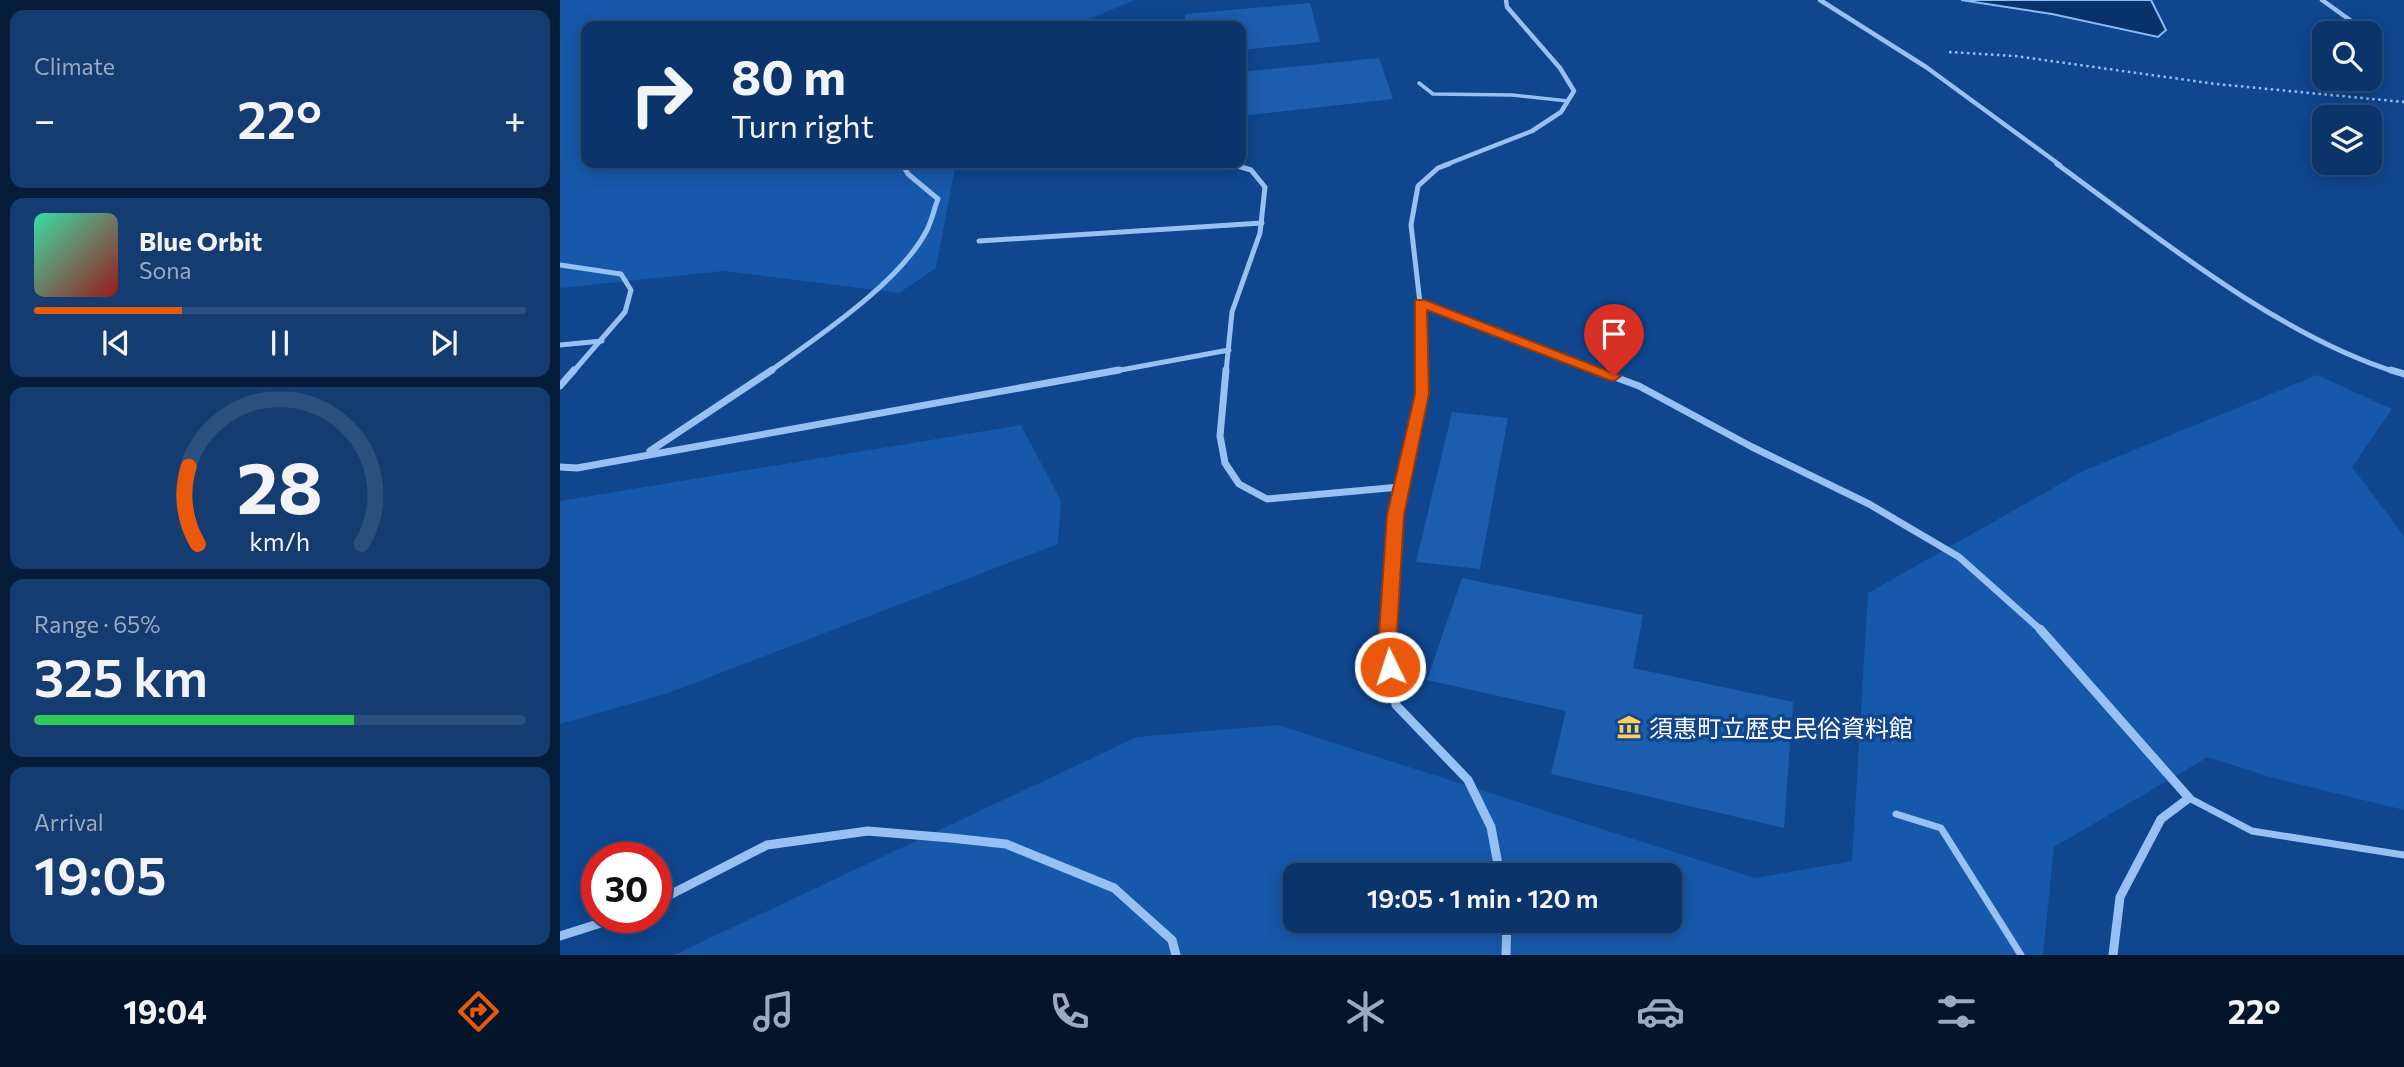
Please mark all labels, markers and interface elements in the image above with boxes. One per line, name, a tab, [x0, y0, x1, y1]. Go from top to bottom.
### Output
map controls	[2312, 21, 2382, 175]
button: search	[2312, 21, 2382, 91]
text: 80 m	[731, 45, 846, 105]
icon: right	[616, 49, 707, 140]
text: Climate	[34, 52, 115, 80]
text: 22°	[237, 86, 322, 150]
text: −	[34, 95, 56, 142]
text: +	[504, 95, 526, 142]
text: Turn right	[731, 105, 874, 145]
button: layers	[2312, 105, 2382, 175]
text: Blue Orbit	[139, 225, 262, 256]
text: Sona	[139, 256, 191, 284]
pin	[1584, 304, 1644, 376]
icon: arrive	[1595, 315, 1633, 353]
icon: previous	[97, 324, 135, 362]
icon: pause	[261, 324, 299, 362]
icon: next	[425, 324, 463, 362]
text: 28	[237, 440, 323, 529]
text: km/h	[250, 525, 310, 555]
text: Range · 65%	[34, 610, 161, 638]
position arrow	[1353, 630, 1427, 704]
text: 325 km	[34, 644, 208, 708]
museum icon: 須惠町立歴史民俗資料館	[1615, 713, 1643, 741]
place label: 須惠町立歴史民俗資料館	[1649, 713, 1913, 742]
text: Arrival	[34, 808, 104, 836]
text: 19:05	[34, 842, 167, 906]
speed limit sign: 30	[581, 842, 672, 933]
text: 19:05 · 1 min · 120 m	[1367, 882, 1598, 913]
icon: directions	[454, 987, 503, 1036]
icon: music	[749, 987, 798, 1036]
icon: phone	[1045, 987, 1094, 1036]
icon: climate	[1341, 987, 1390, 1036]
icon: car	[1636, 987, 1685, 1036]
icon: filters	[1932, 987, 1981, 1036]
text: 19:04	[123, 991, 207, 1031]
text: 22°	[2228, 991, 2281, 1031]

